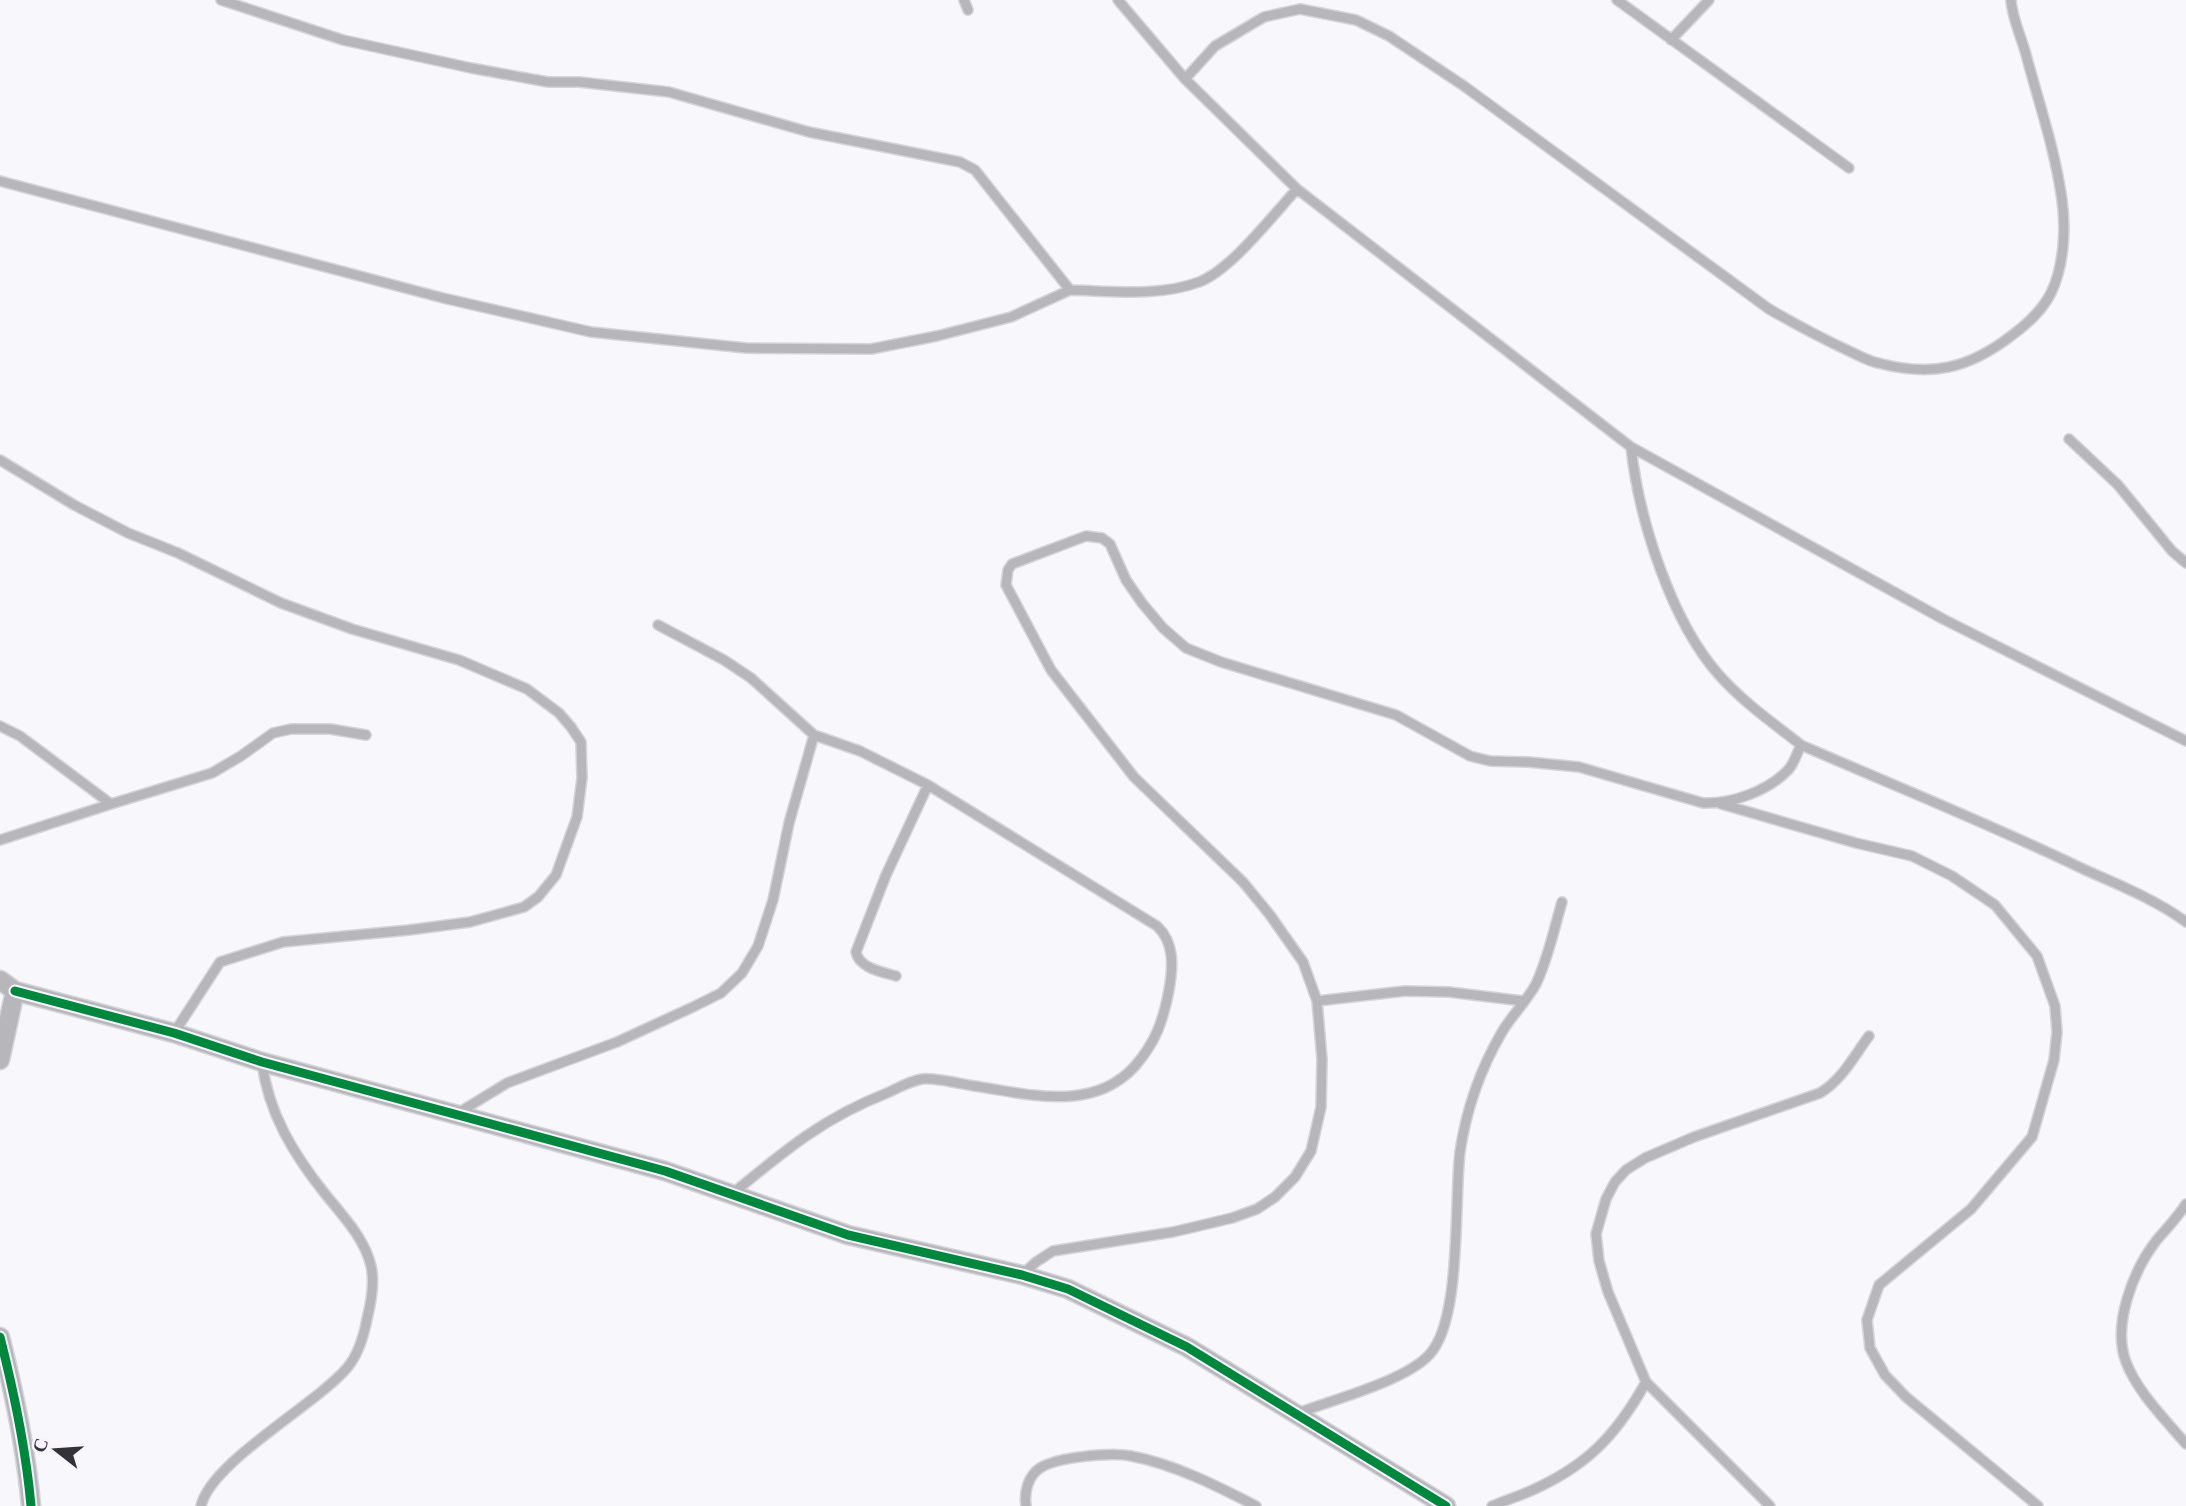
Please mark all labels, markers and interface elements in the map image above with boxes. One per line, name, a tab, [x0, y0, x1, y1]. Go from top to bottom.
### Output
north arrow	[21, 1415, 91, 1485]
text: С	[28, 1436, 52, 1455]

